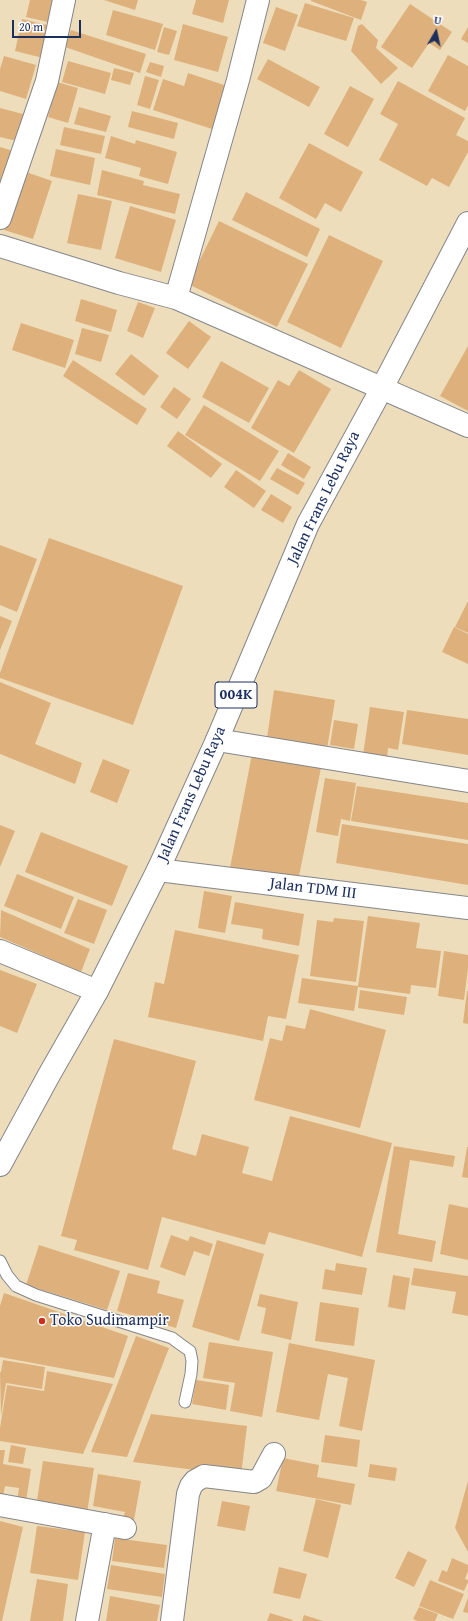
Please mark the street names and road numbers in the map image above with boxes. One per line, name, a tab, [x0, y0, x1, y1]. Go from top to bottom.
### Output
street label: Jalan Frans Lebu Raya	[283, 428, 365, 568]
road number: 004K	[215, 682, 257, 708]
street label: Jalan Frans Lebu Raya	[154, 724, 230, 864]
street label: Jalan TDM III	[269, 874, 357, 904]

